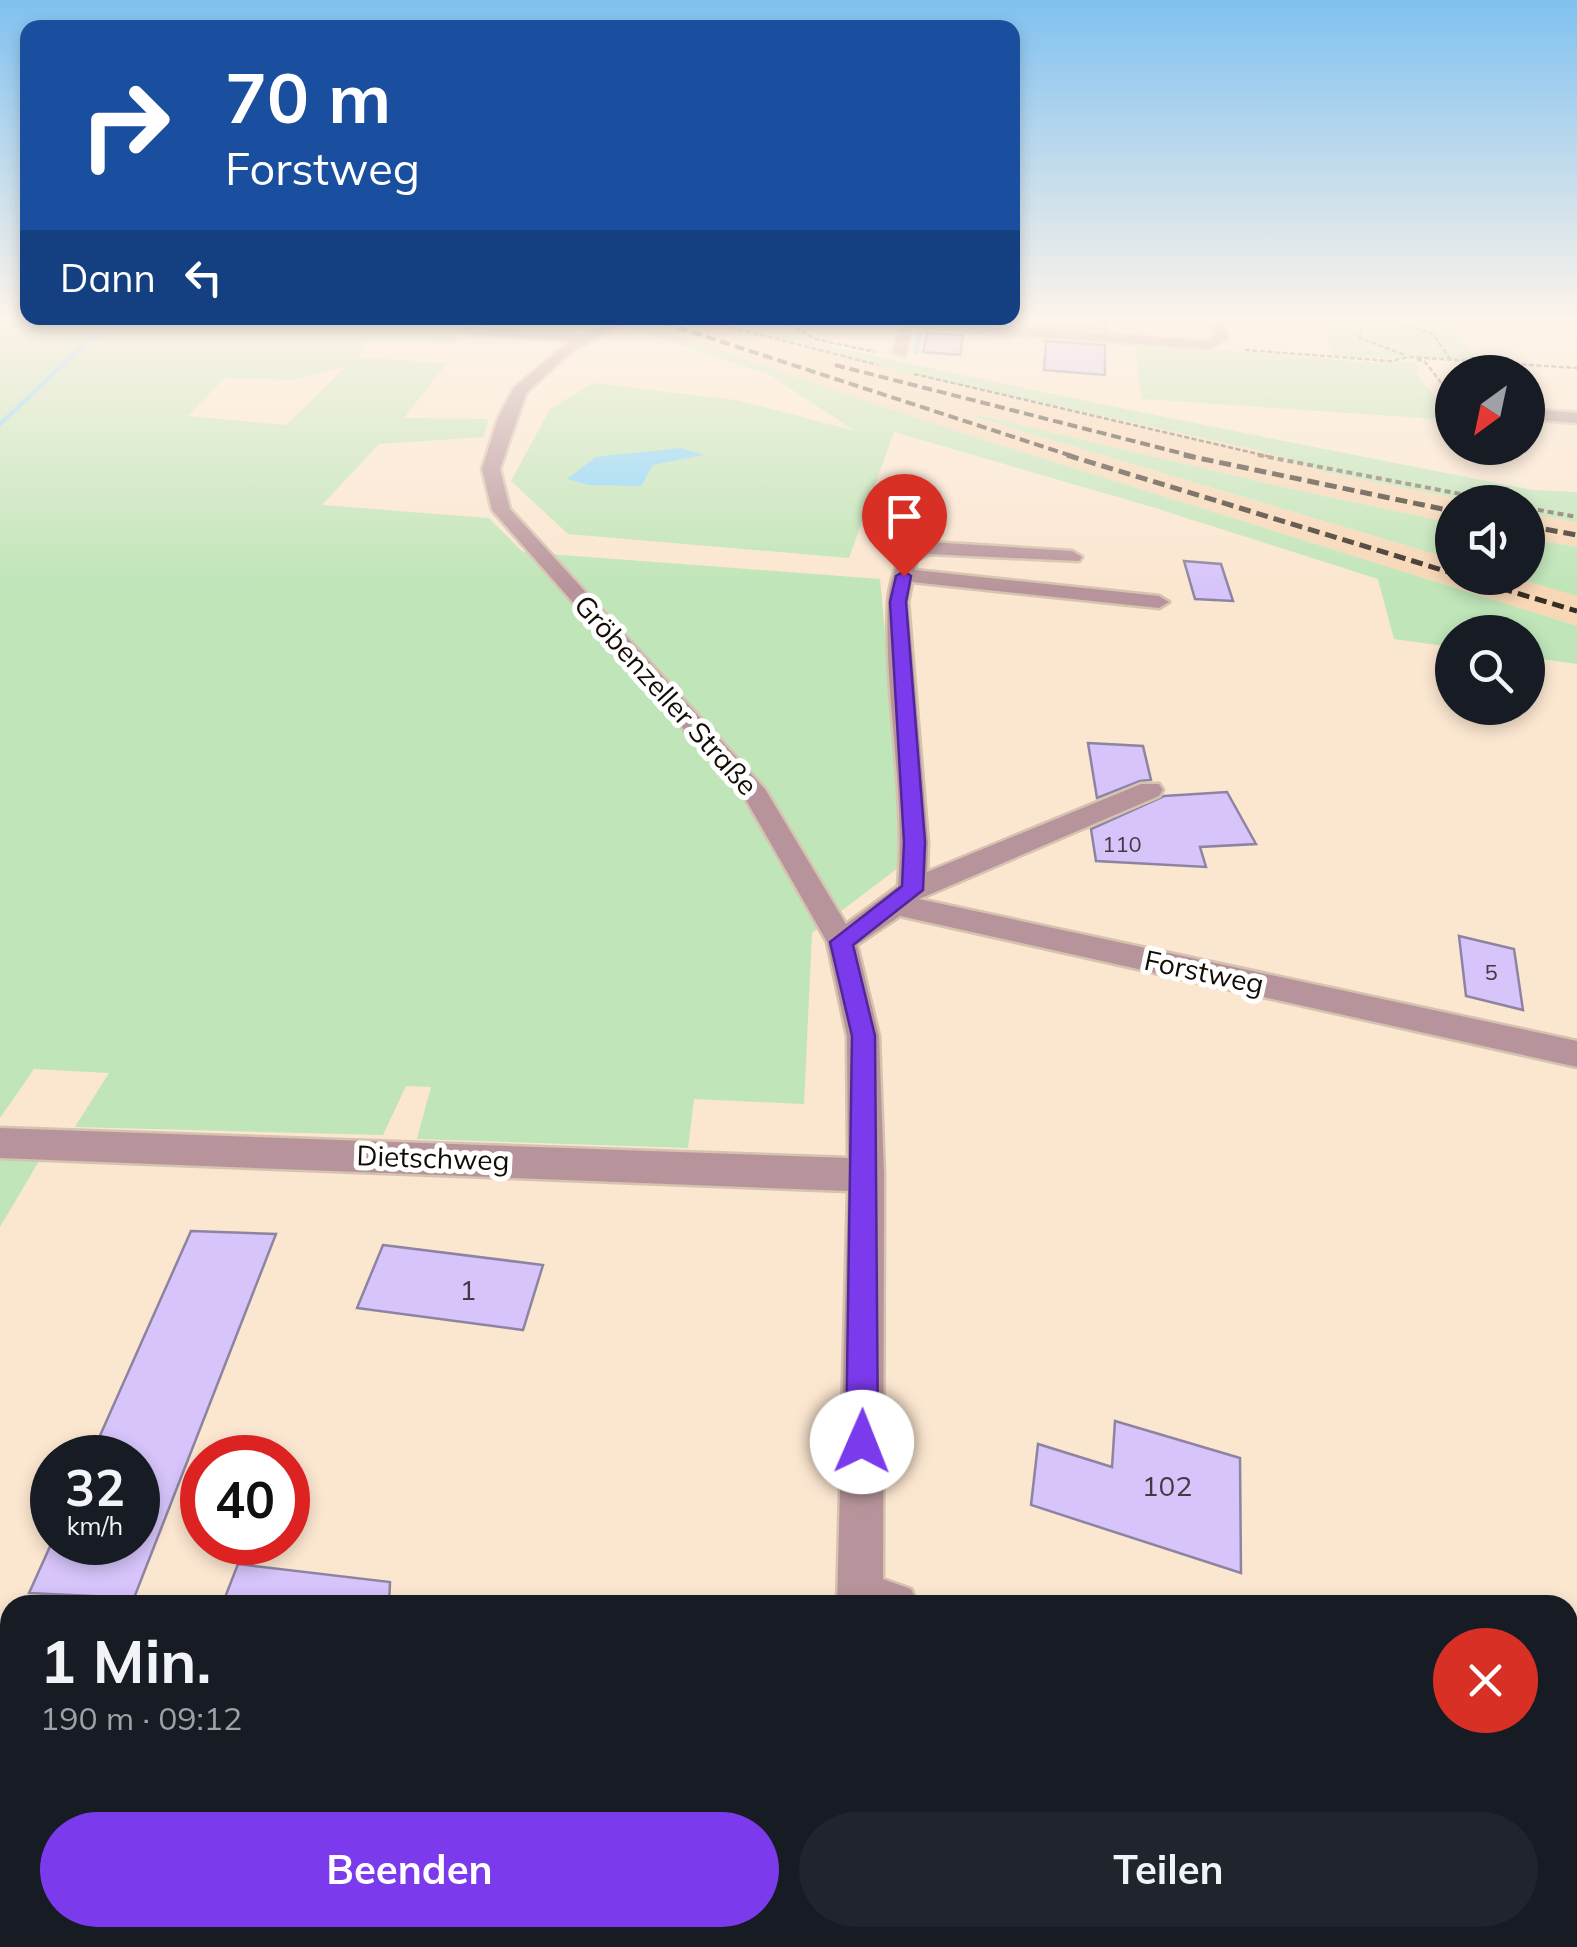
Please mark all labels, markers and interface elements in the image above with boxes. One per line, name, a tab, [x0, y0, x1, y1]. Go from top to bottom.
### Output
text: 70 m	[225, 53, 391, 141]
icon: right	[60, 60, 190, 190]
text: Forstweg	[225, 140, 420, 196]
icon: left	[176, 250, 231, 305]
text: Dann	[60, 254, 156, 302]
north arrow	[1435, 355, 1545, 465]
map controls	[1435, 355, 1545, 725]
pin	[862, 474, 947, 577]
button: sound	[1435, 485, 1545, 595]
icon: arrive	[877, 489, 932, 544]
street label: Gröbenzeller Straße	[567, 587, 765, 802]
button: search	[1435, 615, 1545, 725]
house number: 110	[1102, 830, 1142, 858]
street label: Forstweg	[1141, 942, 1267, 1001]
house number: 5	[1484, 958, 1498, 986]
street label: Dietschweg	[356, 1137, 510, 1178]
house number: 1	[460, 1272, 476, 1307]
position arrow	[810, 1390, 914, 1494]
speed limit sign: 40	[180, 1435, 310, 1565]
text: 32	[65, 1456, 125, 1519]
house number: 102	[1142, 1468, 1192, 1503]
text: km/h	[67, 1510, 123, 1541]
text: 1 Min.	[40, 1623, 211, 1698]
button: close	[1433, 1628, 1538, 1733]
text: 190 m · 09:12	[40, 1698, 242, 1738]
button: Beenden	[40, 1812, 779, 1927]
button: Teilen	[799, 1812, 1538, 1927]

